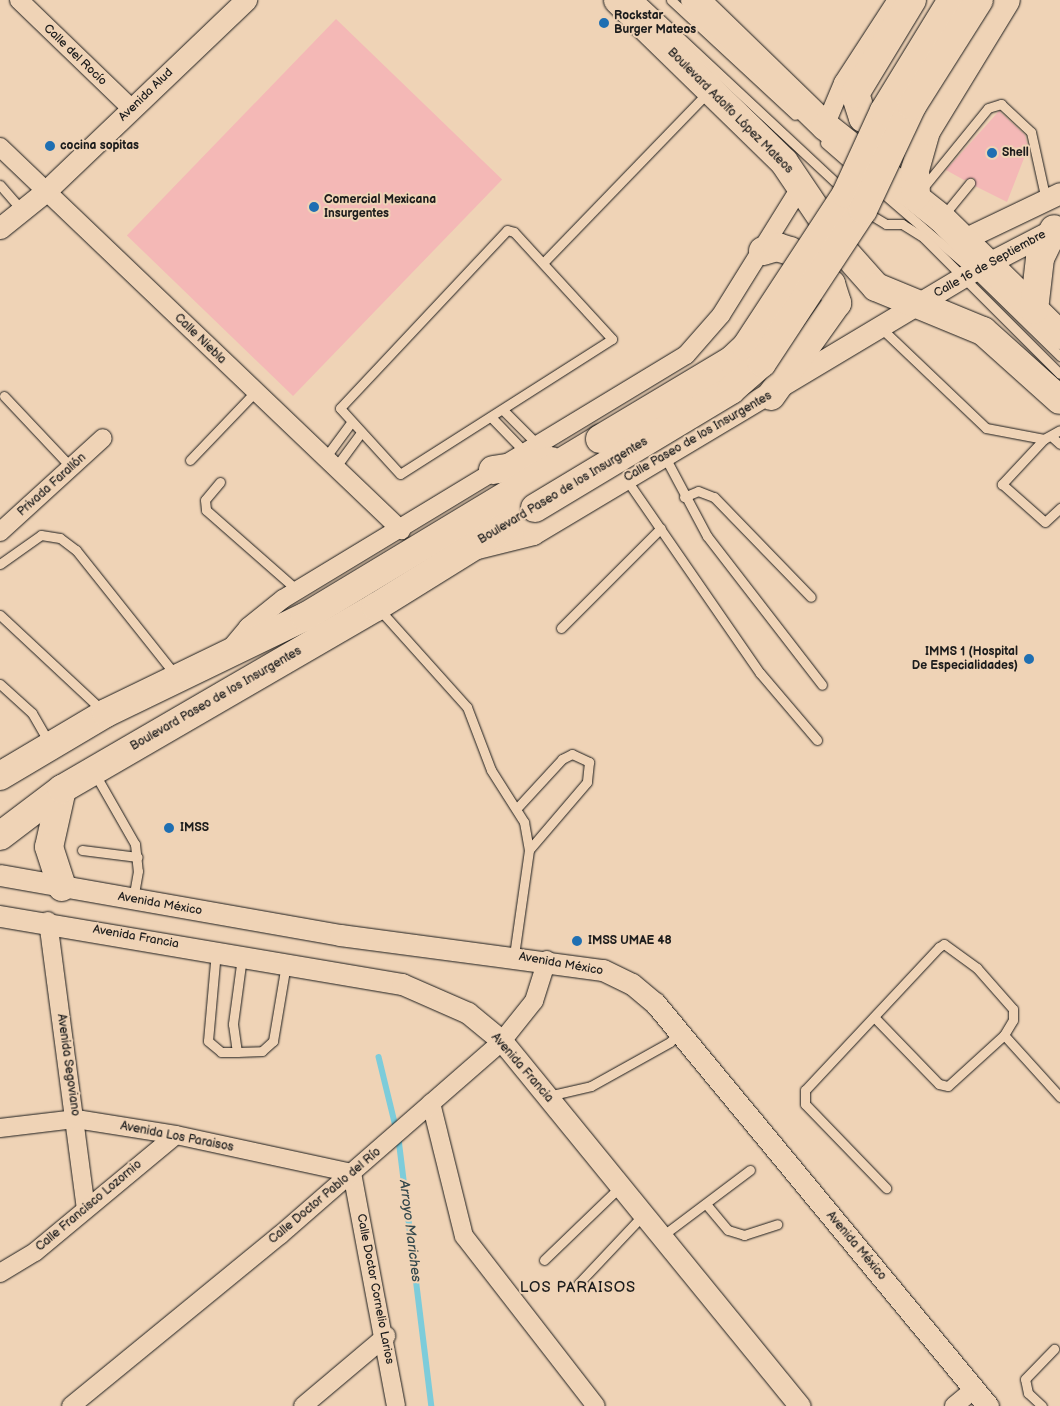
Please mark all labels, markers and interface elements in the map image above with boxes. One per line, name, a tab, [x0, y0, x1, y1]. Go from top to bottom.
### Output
place label: Rockstar Burger Mateos	[614, 9, 696, 37]
marker: Rockstar Burger Mateos	[598, 17, 610, 29]
street label: Calle del Rocío	[40, 21, 110, 89]
street label: Boulevard Adolfo López Mateos	[664, 45, 796, 177]
street label: Avenida Alud	[116, 66, 176, 124]
place label: cocina sopitas	[60, 139, 139, 153]
marker: cocina sopitas	[44, 140, 56, 152]
place label: Shell	[1002, 146, 1029, 160]
marker: Shell	[986, 147, 998, 159]
place label: Comercial Mexicana Insurgentes	[324, 193, 436, 221]
marker: Comercial Mexicana Insurgentes	[308, 201, 320, 213]
street label: Calle 16 de Septiembre	[931, 227, 1049, 301]
street label: Calle Niebla	[171, 311, 229, 367]
street label: Calle Paseo de los Insurgentes	[622, 389, 774, 485]
street label: Boulevard Paseo de los Insurgentes	[476, 435, 650, 547]
street label: Privada Farallón	[15, 451, 89, 519]
street label: Boulevard Paseo de los Insurgentes	[128, 644, 304, 754]
place label: IMMS 1 (Hospital De Especialidades)	[912, 645, 1018, 673]
marker: IMMS 1 (Hospital De Especialidades)	[1022, 652, 1036, 666]
marker: IMSS	[162, 821, 176, 835]
place label: IMSS	[180, 821, 209, 835]
street label: Avenida México	[117, 890, 203, 918]
street label: Avenida Francia	[92, 922, 180, 952]
marker: IMSS UMAE 48	[570, 934, 584, 948]
place label: IMSS UMAE 48	[588, 934, 672, 948]
street label: Avenida México	[518, 950, 604, 978]
street label: Avenida Segoviano	[54, 1013, 82, 1117]
street label: Avenida Francia	[488, 1030, 556, 1106]
street label: Avenida Los Paraisos	[119, 1119, 235, 1155]
street label: Calle Doctor Pablo del Río	[266, 1145, 384, 1247]
street label: Calle Francisco Lozornio	[33, 1158, 145, 1254]
water label: Arroyo Mariches	[395, 1179, 425, 1283]
street label: Avenida México	[823, 1209, 889, 1283]
street label: Calle Doctor Cornelio Larios	[353, 1213, 397, 1365]
district label: LOS PARAISOS	[518, 1279, 638, 1297]

